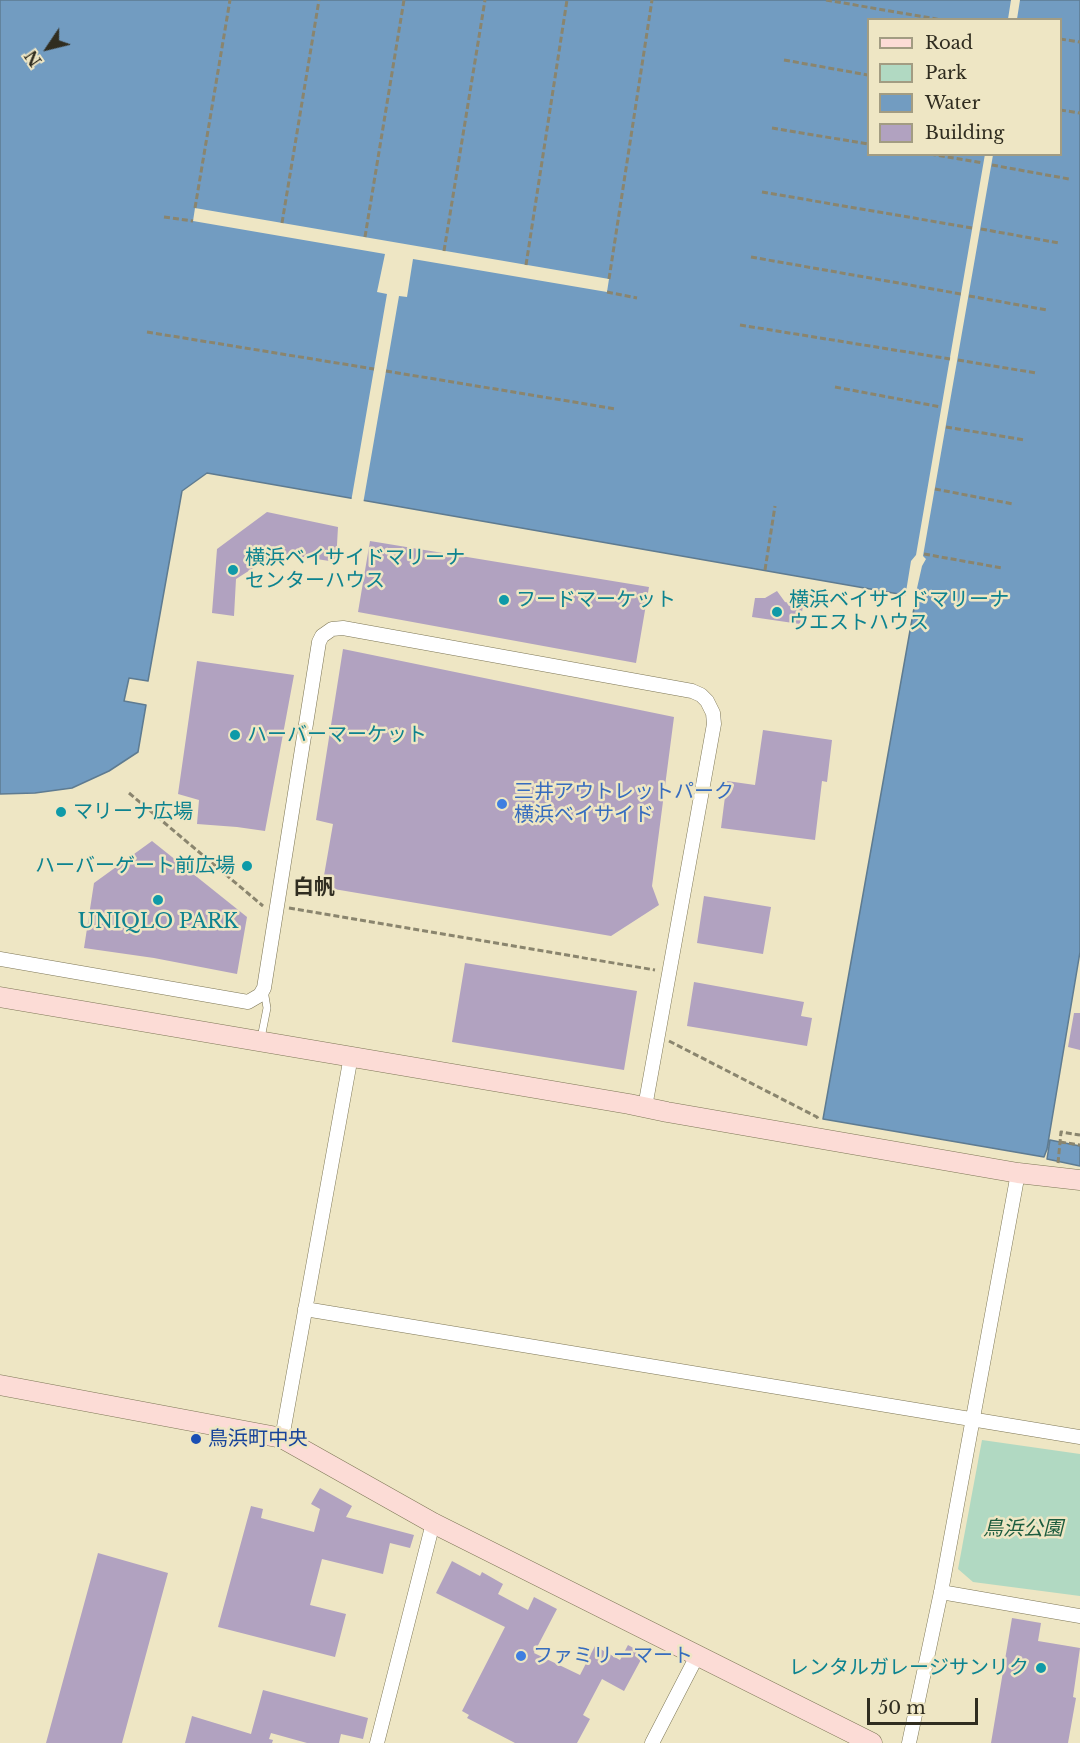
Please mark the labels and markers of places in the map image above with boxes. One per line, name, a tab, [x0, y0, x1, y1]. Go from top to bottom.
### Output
place label: 横浜ベイサイドマリーナ センターハウス	[245, 546, 465, 593]
marker: 横浜ベイサイドマリーナ センターハウス	[226, 563, 240, 577]
place label: フードマーケット	[516, 588, 676, 612]
place label: 横浜ベイサイドマリーナ ウエストハウス	[789, 588, 1009, 635]
marker: フードマーケット	[497, 593, 511, 607]
marker: 横浜ベイサイドマリーナ ウエストハウス	[770, 605, 784, 619]
place label: ハーバーマーケット	[247, 723, 427, 747]
marker: ハーバーマーケット	[228, 728, 242, 742]
place label: 三井アウトレットパーク 横浜ベイサイド	[514, 780, 734, 827]
marker: 三井アウトレットパーク 横浜ベイサイド	[495, 797, 509, 811]
place label: マリーナ広場	[73, 800, 193, 824]
marker: マリーナ広場	[54, 805, 68, 819]
place label: ハーバーゲート前広場	[35, 854, 235, 878]
marker: ハーバーゲート前広場	[240, 859, 254, 873]
marker: UNIQLO PARK	[151, 893, 165, 907]
place label: UNIQLO PARK	[78, 910, 238, 934]
place label: 鳥浜町中央	[208, 1427, 308, 1451]
marker: 鳥浜町中央	[189, 1432, 203, 1446]
place label: ファミリーマート	[533, 1644, 693, 1668]
marker: ファミリーマート	[514, 1649, 528, 1663]
place label: レンタルガレージサンリク	[789, 1656, 1029, 1680]
marker: レンタルガレージサンリク	[1034, 1661, 1048, 1675]

